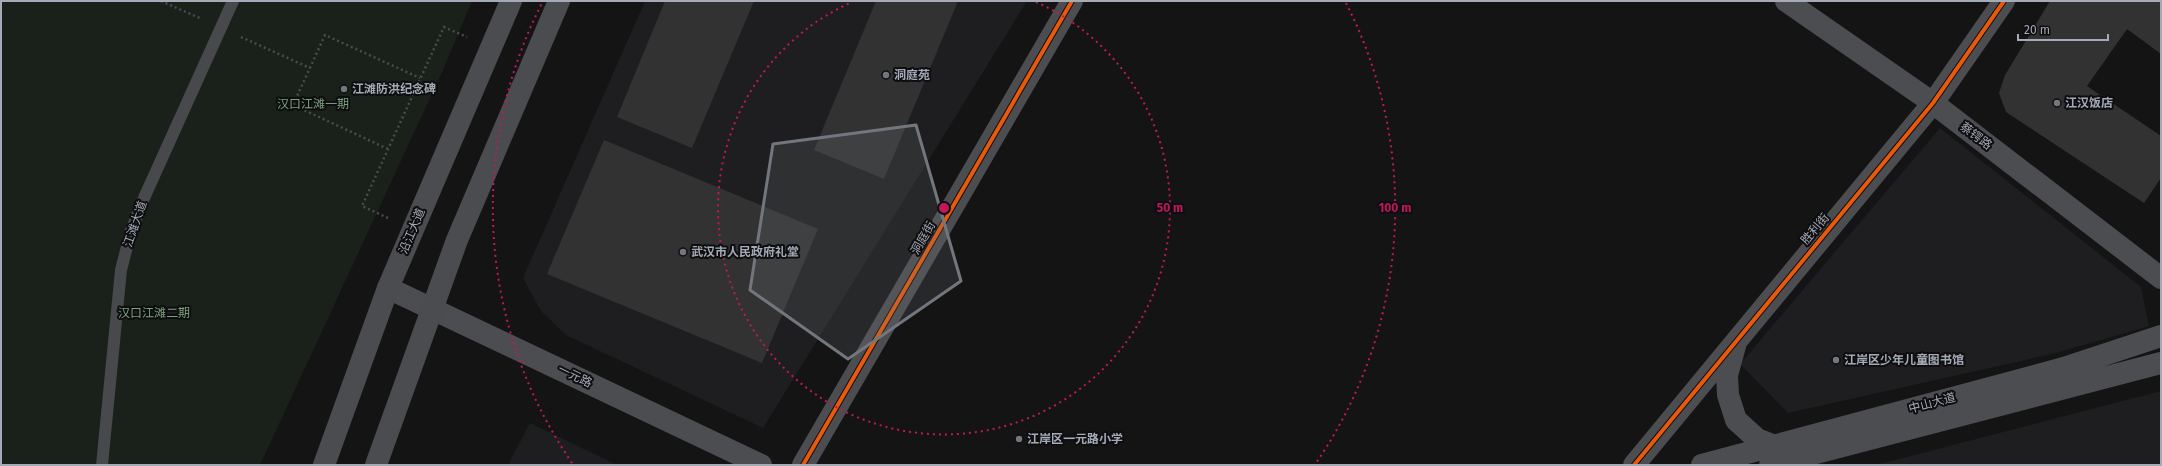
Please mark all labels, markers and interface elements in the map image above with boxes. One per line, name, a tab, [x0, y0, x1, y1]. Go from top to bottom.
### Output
scale bar	[2018, 16, 2108, 42]
text: 20 m	[2024, 23, 2050, 37]
place label: 洞庭苑	[894, 68, 930, 82]
marker: 洞庭苑	[881, 70, 891, 80]
place label: 江滩防洪纪念碑	[352, 82, 436, 96]
marker: 江滩防洪纪念碑	[339, 84, 349, 94]
place label: 江汉饭店	[2065, 96, 2113, 110]
park label: 汉口江滩一期	[277, 97, 349, 111]
marker: 江汉饭店	[2052, 98, 2062, 108]
street label: 蔡锷路	[1957, 120, 1995, 152]
street label: 江滩大道	[121, 199, 149, 249]
centre of rings	[937, 201, 951, 215]
text: 50 m	[1157, 201, 1183, 215]
text: 100 m	[1379, 201, 1411, 215]
street label: 沿江大道	[396, 206, 428, 256]
street label: 胜利街	[1798, 211, 1832, 247]
street label: 洞庭街	[908, 219, 938, 257]
place label: 武汉市人民政府礼堂	[691, 245, 799, 259]
marker: 武汉市人民政府礼堂	[678, 247, 688, 257]
park label: 汉口江滩二期	[118, 306, 190, 320]
place label: 江岸区少年儿童图书馆	[1844, 353, 1964, 367]
marker: 江岸区少年儿童图书馆	[1831, 355, 1841, 365]
street label: 一元路	[556, 362, 594, 390]
street label: 中山大道	[1907, 390, 1957, 416]
place label: 江岸区一元路小学	[1027, 432, 1123, 446]
marker: 江岸区一元路小学	[1014, 434, 1024, 444]

